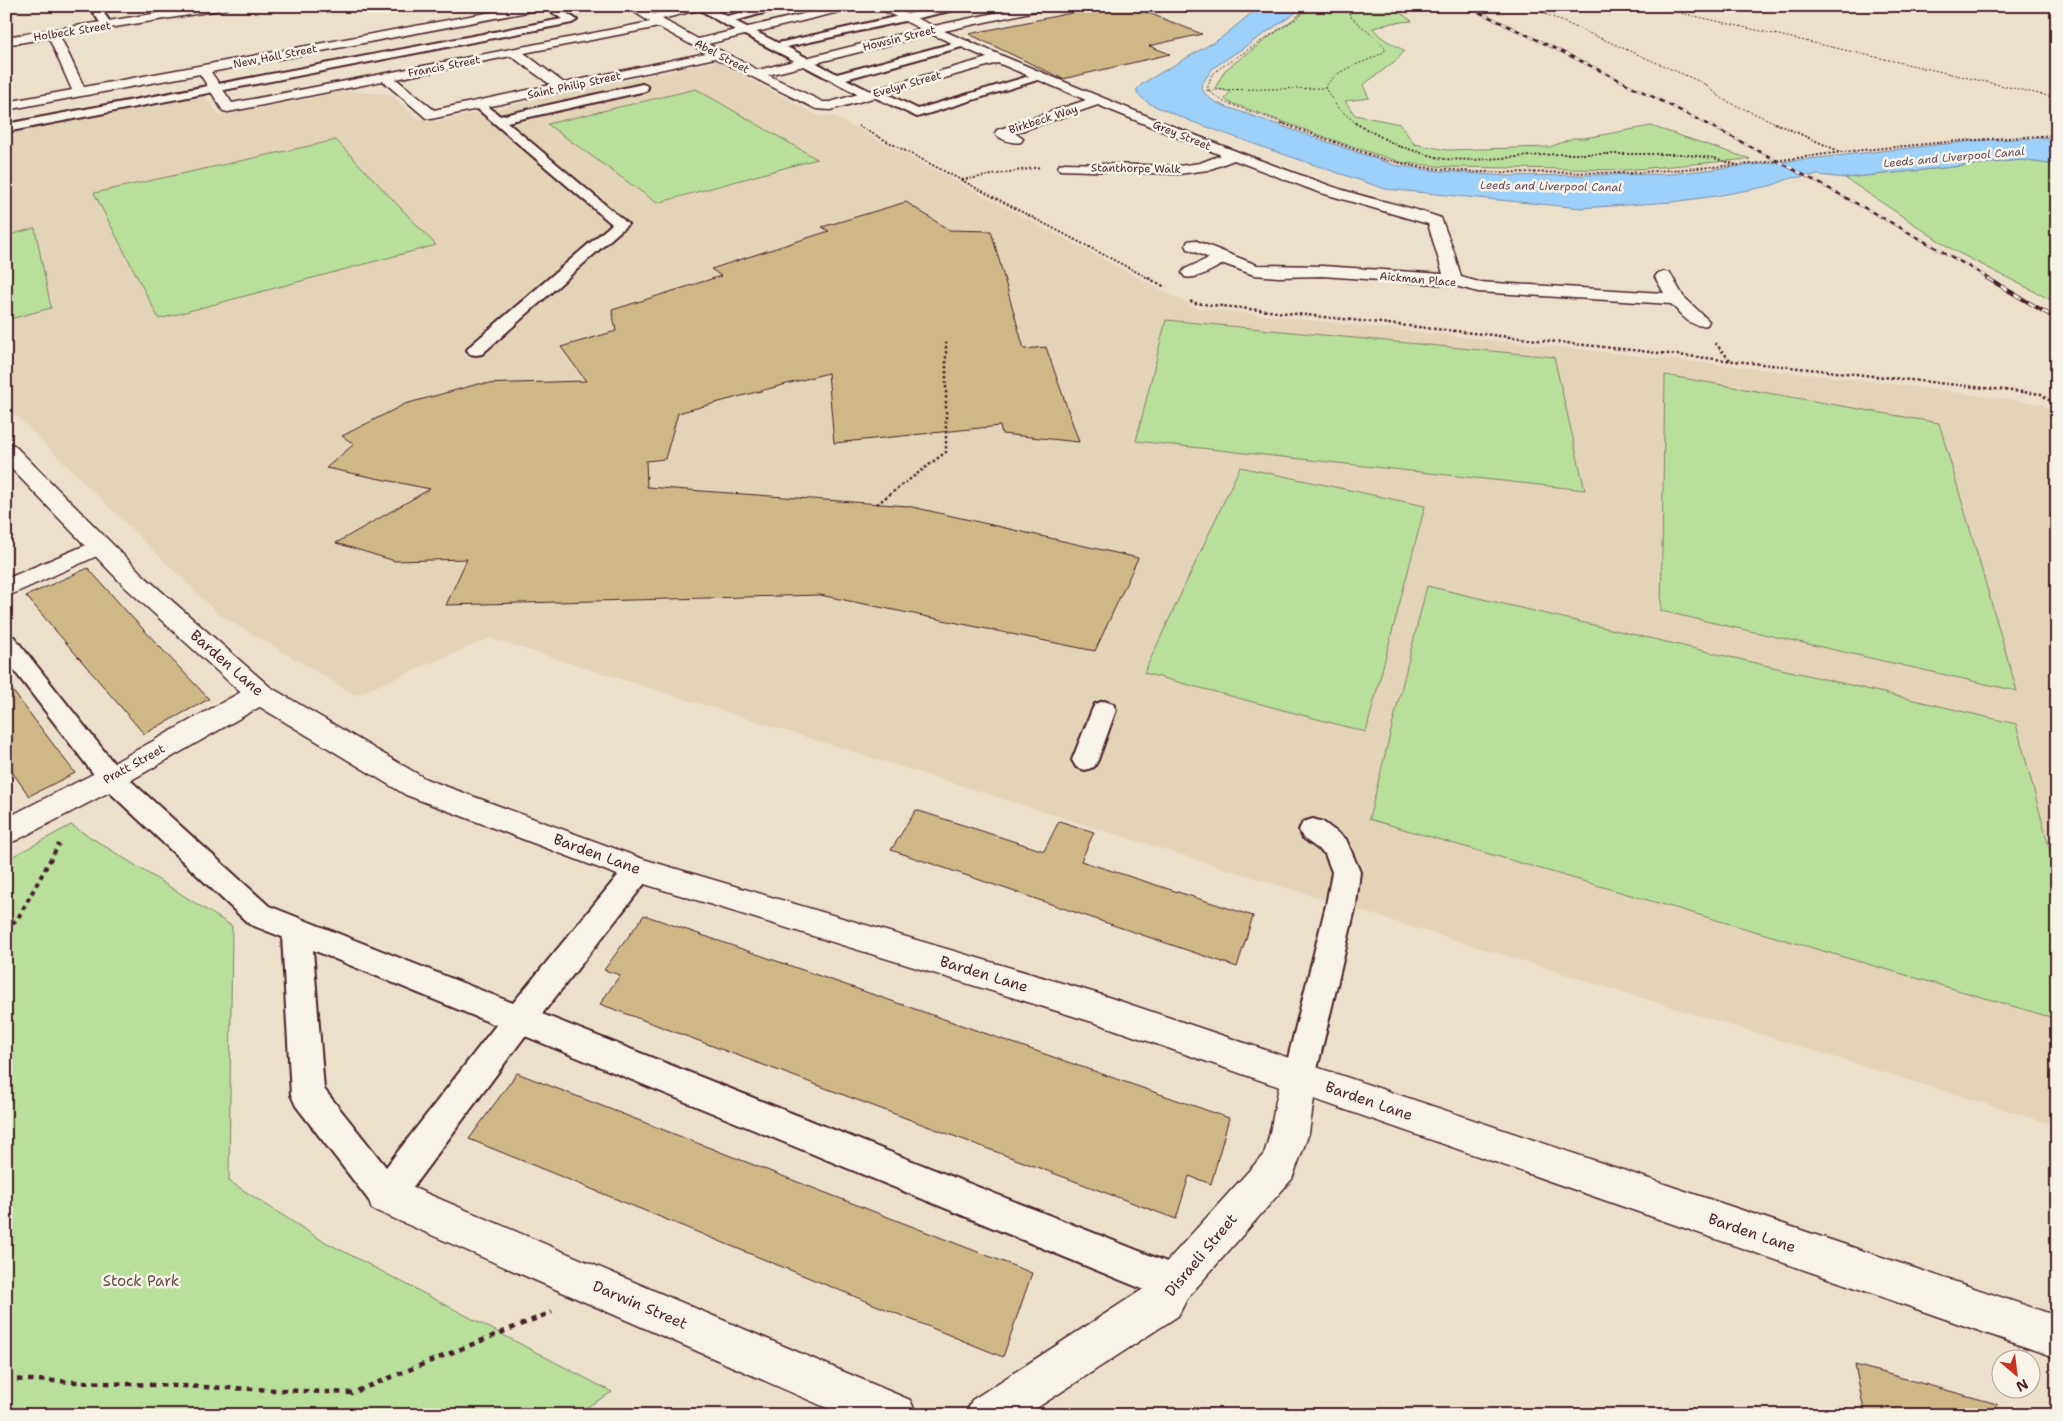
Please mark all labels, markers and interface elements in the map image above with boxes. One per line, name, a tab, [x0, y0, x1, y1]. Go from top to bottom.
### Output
street label: Holbeck Street	[32, 18, 112, 45]
street label: Howsin Street	[861, 22, 937, 55]
street label: Abel Street	[692, 36, 752, 77]
street label: New Hall Street	[232, 41, 318, 72]
street label: Francis Street	[407, 52, 482, 81]
street label: Saint Philip Street	[526, 68, 623, 103]
street label: Evelyn Street	[871, 68, 943, 101]
street label: Birkbeck Way	[1007, 101, 1079, 138]
street label: Grey Street	[1151, 117, 1213, 154]
water label: Leeds and Liverpool Canal	[1883, 144, 2026, 171]
street label: Stanthorpe Walk	[1091, 160, 1181, 177]
water label: Leeds and Liverpool Canal	[1480, 178, 1622, 195]
street label: Aickman Place	[1379, 269, 1457, 290]
street label: Barden Lane	[186, 626, 268, 700]
street label: Pratt Street	[100, 740, 168, 788]
street label: Barden Lane	[551, 829, 643, 879]
street label: Barden Lane	[937, 951, 1031, 997]
street label: Barden Lane	[1323, 1077, 1415, 1125]
street label: Disraeli Street	[1160, 1209, 1242, 1301]
street label: Barden Lane	[1706, 1209, 1798, 1257]
park label: Stock Park	[103, 1271, 179, 1291]
street label: Darwin Street	[590, 1276, 690, 1334]
north arrow	[1990, 1348, 2040, 1398]
text: N	[2013, 1375, 2031, 1396]

